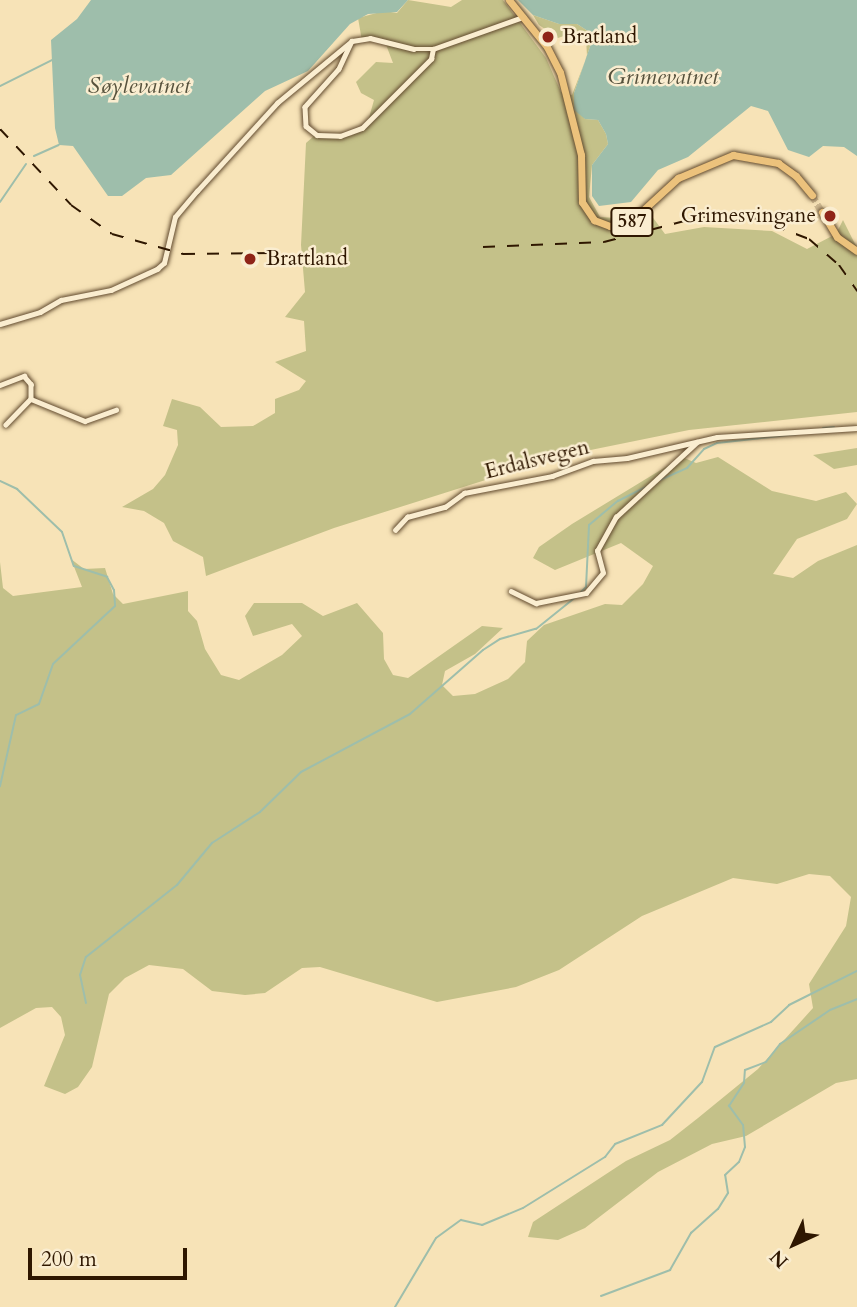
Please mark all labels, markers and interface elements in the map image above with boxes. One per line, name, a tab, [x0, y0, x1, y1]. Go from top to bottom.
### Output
place label: Bratland	[562, 24, 637, 50]
marker: Bratland	[540, 29, 556, 45]
water label: Grimevatnet	[607, 63, 719, 91]
water label: Søylevatnet	[88, 72, 190, 100]
place label: Grimesvingane	[681, 203, 816, 229]
road number: 587	[609, 206, 655, 238]
marker: Grimesvingane	[822, 208, 838, 224]
place label: Brattland	[266, 246, 348, 272]
marker: Brattland	[240, 249, 260, 269]
street label: Erdalsvegen	[482, 435, 592, 485]
north arrow	[759, 1209, 829, 1279]
scale bar	[32, 1234, 191, 1278]
text: N	[764, 1244, 794, 1274]
text: 200 m	[41, 1245, 97, 1274]

